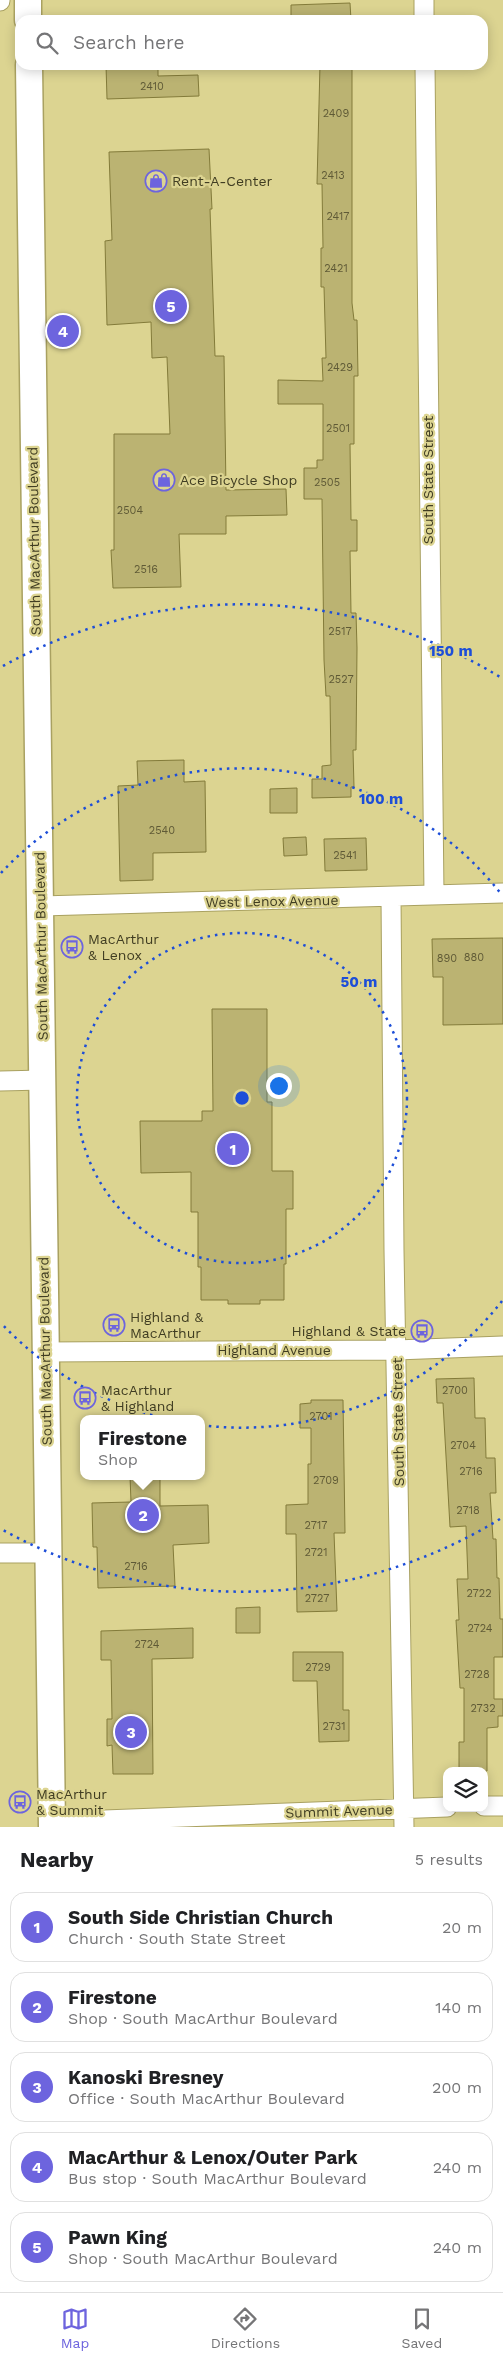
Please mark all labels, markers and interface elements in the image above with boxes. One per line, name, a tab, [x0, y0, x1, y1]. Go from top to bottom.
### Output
search box	[15, 15, 488, 70]
icon: search	[33, 29, 61, 57]
text: Search here	[73, 31, 184, 54]
house number: 2410	[140, 80, 164, 93]
house number: 2409	[323, 107, 349, 120]
shop icon: Rent-A-Center	[144, 169, 168, 193]
house number: 2413	[321, 169, 345, 182]
place label: Rent-A-Center	[172, 173, 273, 189]
house number: 2417	[326, 210, 350, 223]
house number: 2421	[324, 262, 348, 275]
pin: 5	[155, 287, 187, 325]
pin: 4	[47, 312, 79, 350]
house number: 2429	[327, 361, 353, 374]
street label: South State Street	[420, 416, 436, 544]
house number: 2501	[326, 422, 350, 435]
street label: South MacArthur Boulevard	[24, 447, 44, 635]
shop icon: Ace Bicycle Shop	[152, 468, 176, 492]
place label: Ace Bicycle Shop	[180, 472, 297, 488]
house number: 2505	[314, 476, 340, 489]
house number: 2504	[117, 504, 143, 517]
house number: 2516	[134, 563, 158, 576]
house number: 2517	[328, 625, 352, 638]
text: 150 m	[429, 642, 473, 660]
house number: 2527	[328, 673, 354, 686]
text: 100 m	[359, 790, 403, 808]
house number: 2540	[149, 824, 175, 837]
house number: 2541	[333, 849, 357, 862]
street label: South MacArthur Boulevard	[31, 852, 51, 1040]
street label: West Lenox Avenue	[205, 892, 339, 910]
place label: MacArthur & Lenox	[88, 931, 159, 963]
bus stop icon: MacArthur & Lenox	[60, 935, 84, 959]
house number: 880	[464, 951, 484, 964]
house number: 890	[437, 952, 457, 965]
text: 50 m	[341, 973, 377, 991]
your location	[266, 1073, 292, 1099]
centre of rings	[233, 1089, 251, 1107]
pin: 1	[217, 1130, 249, 1168]
street label: South MacArthur Boulevard	[35, 1257, 55, 1445]
place label: Highland & MacArthur	[130, 1309, 204, 1341]
bus stop icon: Highland & MacArthur	[102, 1313, 126, 1337]
bus stop icon: Highland & State	[410, 1319, 434, 1343]
place label: Highland & State	[292, 1323, 406, 1339]
street label: Highland Avenue	[217, 1342, 331, 1358]
street label: South State Street	[389, 1357, 407, 1486]
place label: MacArthur & Highland	[101, 1382, 174, 1414]
house number: 2700	[442, 1384, 468, 1397]
bus stop icon: MacArthur & Highland	[73, 1386, 97, 1410]
house number: 2701	[309, 1410, 333, 1423]
popup	[80, 1415, 205, 1480]
text: Firestone	[98, 1427, 187, 1450]
house number: 2704	[450, 1439, 476, 1452]
text: Shop	[98, 1450, 138, 1469]
house number: 2716	[459, 1465, 483, 1478]
house number: 2709	[313, 1474, 339, 1487]
pin: 2	[127, 1496, 159, 1534]
house number: 2718	[456, 1504, 480, 1517]
house number: 2717	[305, 1519, 327, 1532]
house number: 2721	[304, 1546, 328, 1559]
house number: 2716	[124, 1560, 148, 1573]
house number: 2722	[466, 1587, 492, 1600]
house number: 2727	[305, 1592, 329, 1605]
house number: 2724	[467, 1622, 493, 1635]
house number: 2724	[134, 1638, 160, 1651]
house number: 2729	[305, 1661, 331, 1674]
house number: 2728	[464, 1668, 490, 1681]
house number: 2732	[470, 1702, 496, 1715]
pin: 3	[115, 1713, 147, 1751]
house number: 2731	[322, 1720, 346, 1733]
map controls	[443, 1767, 488, 1812]
button: layers	[443, 1767, 488, 1812]
place label: MacArthur & Summit	[36, 1786, 107, 1818]
bus stop icon: MacArthur & Summit	[8, 1790, 32, 1814]
street label: Summit Avenue	[285, 1801, 393, 1821]
text: Nearby	[20, 1847, 93, 1872]
text: 5 results	[415, 1850, 483, 1869]
text: South Side Christian Church	[68, 1906, 333, 1929]
text: 1	[34, 1918, 40, 1937]
text: 20 m	[442, 1918, 482, 1937]
text: Church · South State Street	[68, 1929, 285, 1948]
text: Firestone	[68, 1986, 157, 2009]
text: 2	[32, 1998, 42, 2017]
text: 140 m	[435, 1998, 482, 2017]
text: Shop · South MacArthur Boulevard	[68, 2009, 338, 2028]
text: Kanoski Bresney	[68, 2066, 223, 2089]
text: 3	[32, 2078, 42, 2097]
text: 200 m	[432, 2078, 482, 2097]
text: Office · South MacArthur Boulevard	[68, 2089, 345, 2108]
text: MacArthur & Lenox/Outer Park	[68, 2146, 358, 2169]
text: 4	[32, 2158, 42, 2177]
text: 240 m	[433, 2158, 482, 2177]
text: Bus stop · South MacArthur Boulevard	[68, 2169, 367, 2188]
text: Pawn King	[68, 2226, 167, 2249]
text: 5	[32, 2238, 42, 2257]
text: 240 m	[433, 2238, 482, 2257]
text: Shop · South MacArthur Boulevard	[68, 2249, 338, 2268]
tab: Map	[61, 2305, 89, 2351]
tab: Directions	[211, 2305, 280, 2351]
tab: Saved	[402, 2305, 442, 2351]

